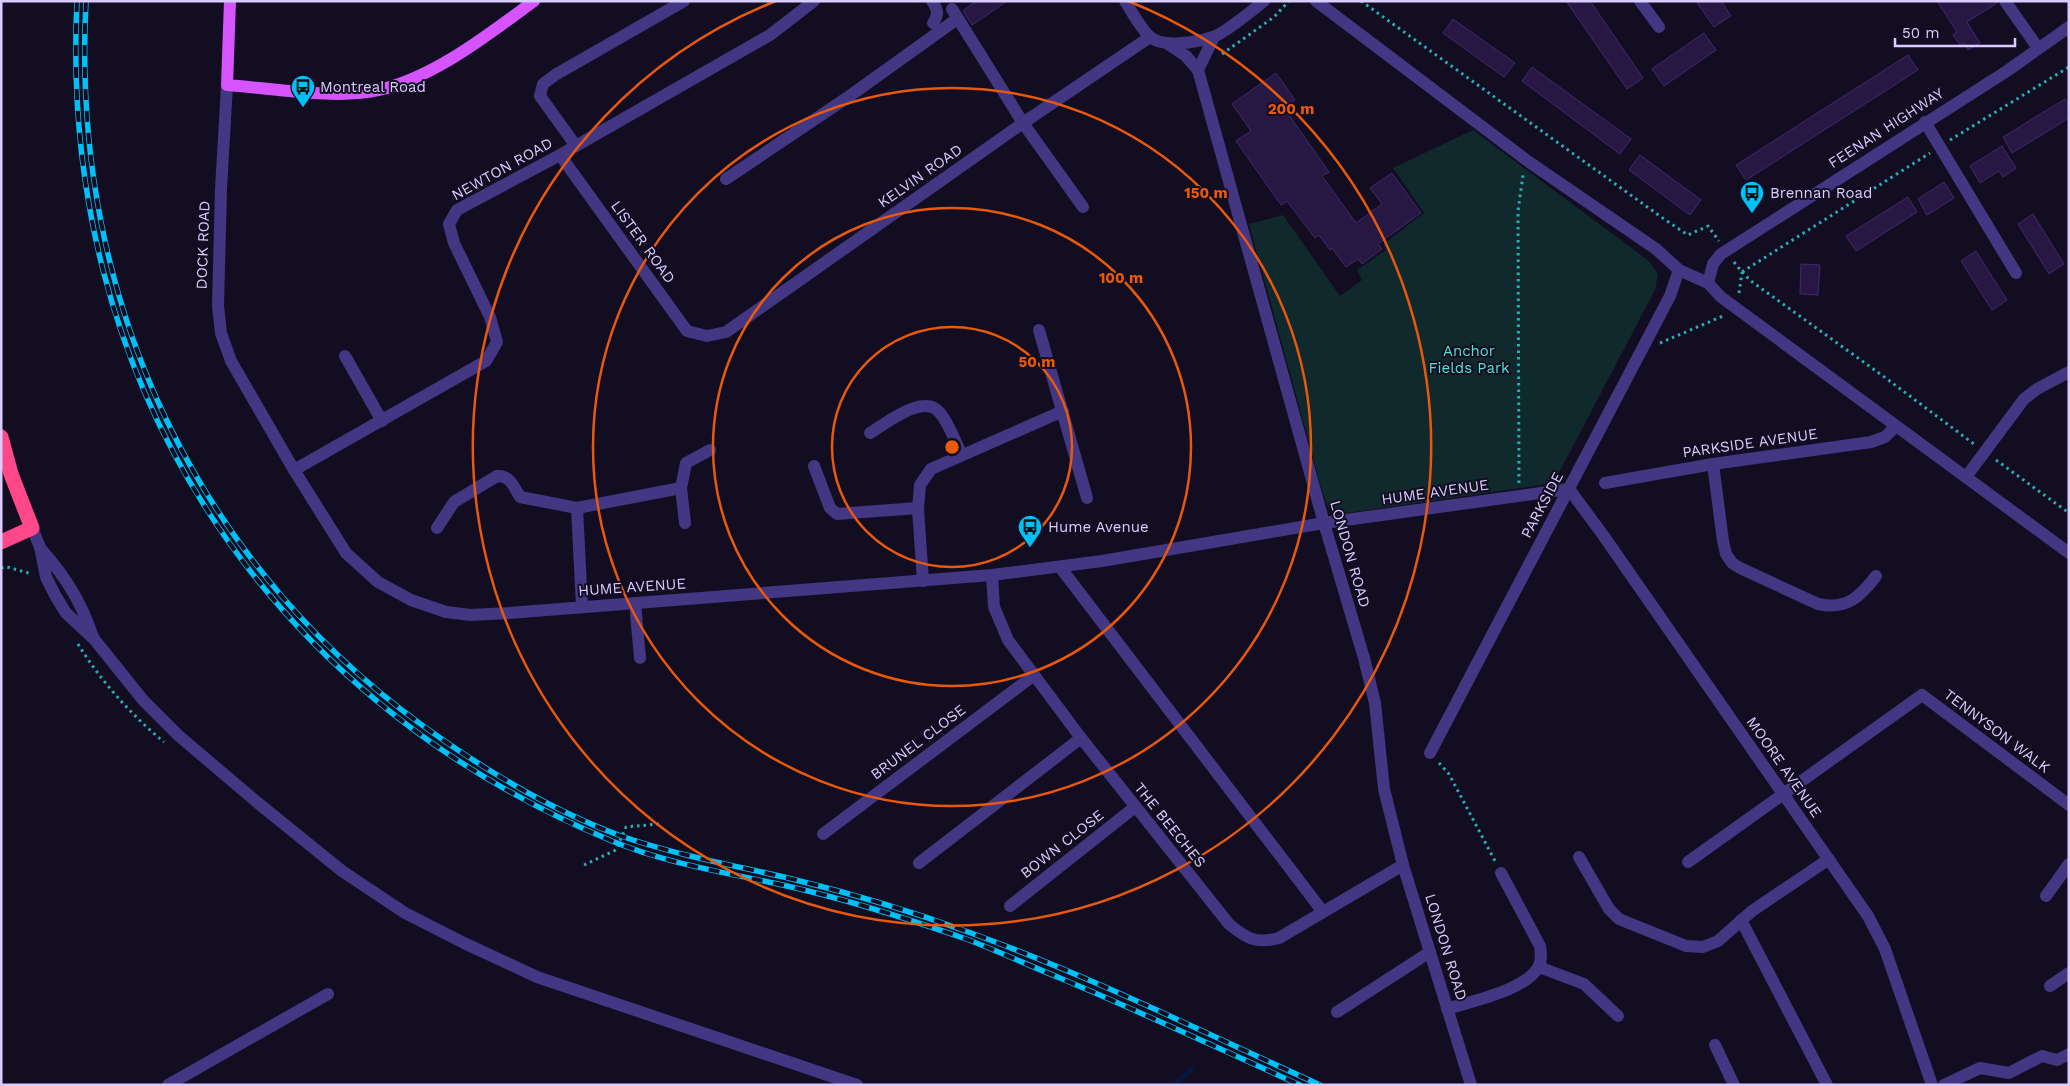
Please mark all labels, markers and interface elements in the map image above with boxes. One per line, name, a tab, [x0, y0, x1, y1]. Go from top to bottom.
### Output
scale bar	[1895, 15, 2015, 47]
text: 50 m	[1902, 24, 1939, 42]
bus stop icon: Montreal Road	[290, 74, 316, 108]
place label: Montreal Road	[320, 78, 426, 96]
street label: FEENAN HIGHWAY	[1825, 84, 1947, 172]
text: 200 m	[1268, 100, 1314, 118]
street label: NEWTON ROAD	[448, 134, 556, 204]
street label: KELVIN ROAD	[874, 140, 966, 212]
bus stop icon: Brennan Road	[1739, 180, 1765, 214]
text: 150 m	[1184, 184, 1228, 202]
place label: Brennan Road	[1770, 184, 1872, 202]
street label: LISTER ROAD	[607, 197, 679, 287]
street label: DOCK ROAD	[192, 200, 214, 290]
text: 100 m	[1099, 269, 1143, 287]
park label: Anchor Fields Park	[1428, 342, 1510, 377]
text: 50 m	[1019, 353, 1055, 371]
street label: PARKSIDE AVENUE	[1681, 425, 1819, 461]
centre of rings	[943, 438, 961, 456]
street label: PARKSIDE	[1517, 469, 1567, 541]
street label: HUME AVENUE	[1380, 476, 1490, 508]
street label: LONDON ROAD	[1326, 498, 1374, 610]
bus stop icon: Hume Avenue	[1017, 514, 1043, 548]
place label: Hume Avenue	[1048, 518, 1149, 536]
street label: HUME AVENUE	[577, 574, 687, 600]
street label: TENNYSON WALK	[1940, 685, 2054, 777]
street label: BRUNEL CLOSE	[867, 701, 969, 783]
street label: MOORE AVENUE	[1743, 713, 1825, 821]
street label: THE BEECHES	[1130, 779, 1210, 871]
street label: BOWN CLOSE	[1017, 806, 1107, 882]
street label: LONDON ROAD	[1421, 892, 1471, 1002]

